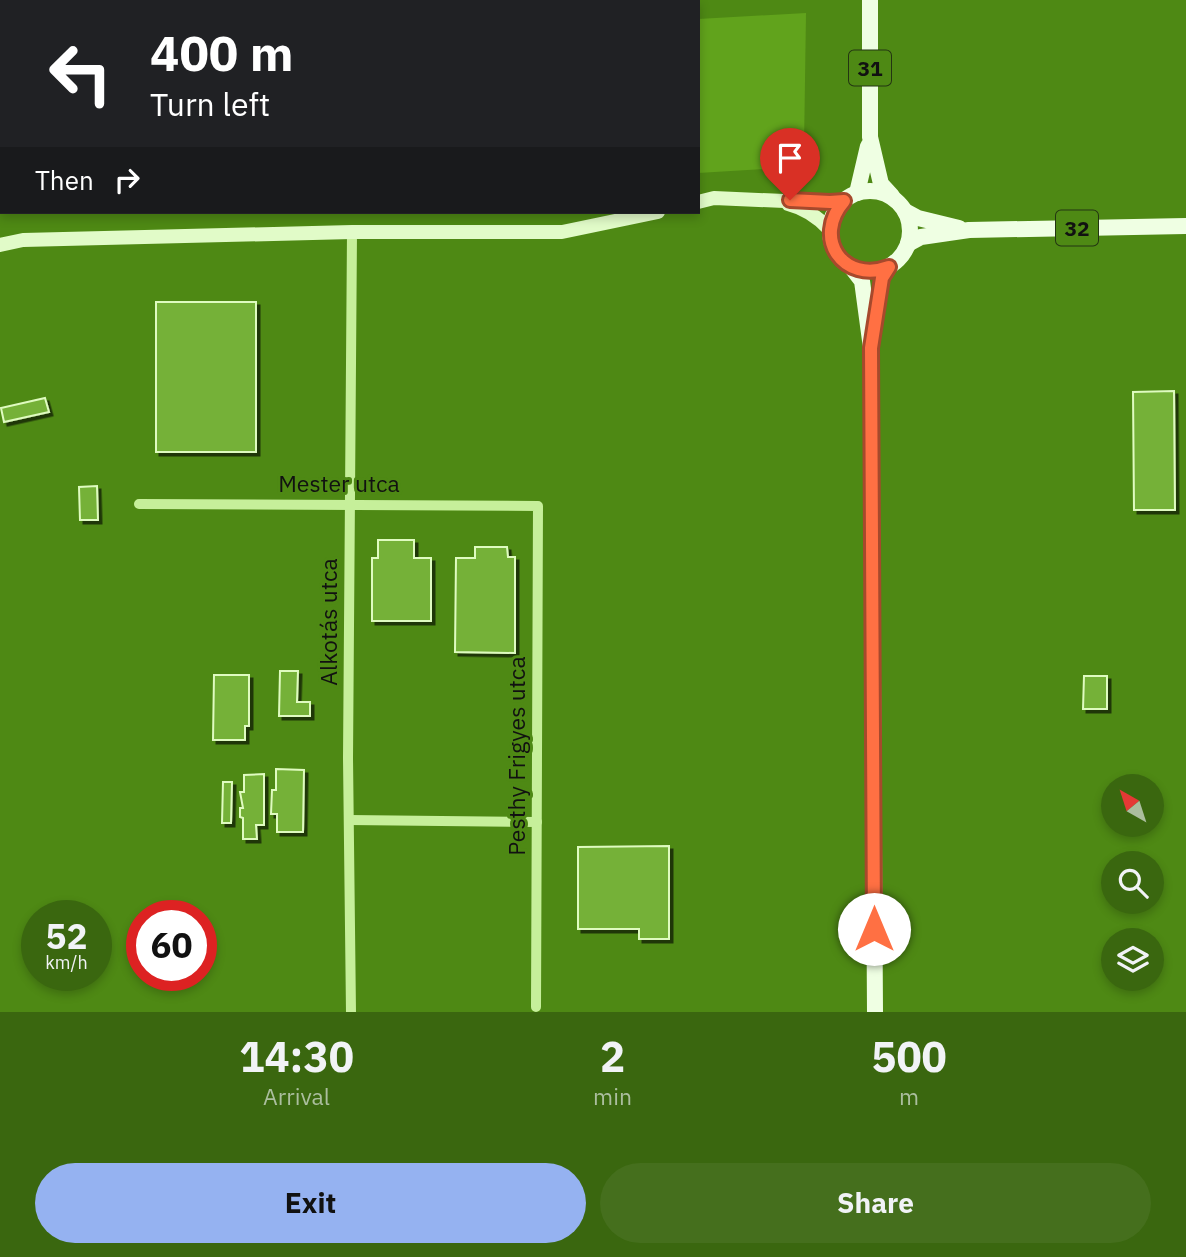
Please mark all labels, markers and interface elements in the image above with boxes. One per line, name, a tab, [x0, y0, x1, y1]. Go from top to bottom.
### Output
text: 400 m	[150, 21, 294, 84]
icon: left	[35, 28, 126, 119]
road number: 31	[849, 50, 891, 86]
text: Turn left	[150, 83, 270, 125]
pin	[760, 128, 820, 200]
icon: arrive	[771, 139, 809, 177]
icon: right	[108, 161, 146, 199]
text: Then	[35, 163, 94, 197]
road number: 32	[1056, 210, 1098, 246]
street label: Mester utca	[278, 468, 400, 498]
street label: Alkotás utca	[313, 558, 343, 686]
street label: Pesthy Frigyes utca	[501, 656, 531, 856]
north arrow	[1101, 774, 1164, 836]
map controls	[1101, 774, 1164, 991]
button: search	[1101, 851, 1164, 914]
position arrow	[837, 892, 911, 966]
speed limit sign: 60	[126, 900, 217, 991]
text: 52	[45, 913, 88, 959]
button: layers	[1101, 928, 1164, 991]
text: km/h	[45, 951, 88, 974]
text: 14:30	[239, 1029, 354, 1084]
text: 2	[600, 1029, 625, 1084]
text: 500	[871, 1029, 947, 1084]
text: Arrival	[263, 1081, 330, 1111]
text: min	[593, 1081, 632, 1111]
text: m	[899, 1081, 919, 1111]
button: Exit	[35, 1163, 586, 1243]
button: Share	[600, 1163, 1151, 1243]

